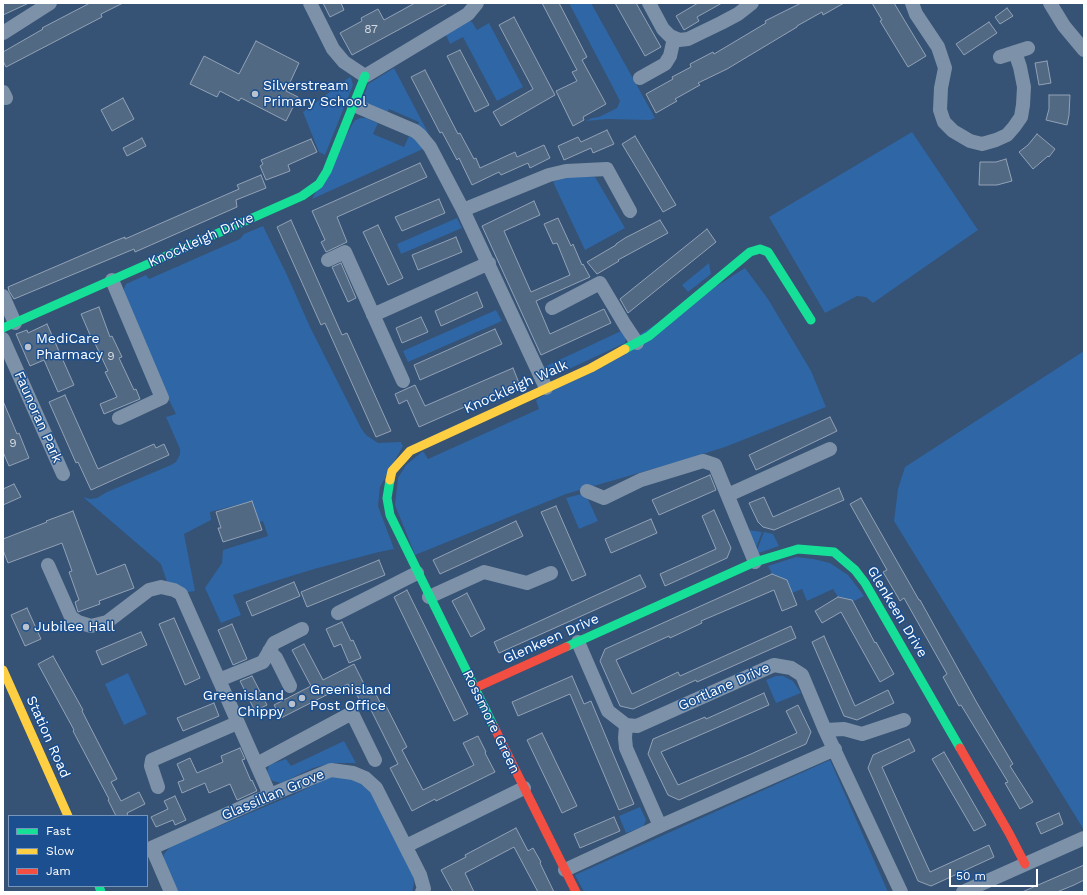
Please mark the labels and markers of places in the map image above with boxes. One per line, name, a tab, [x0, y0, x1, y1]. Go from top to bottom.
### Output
place label: Silverstream Primary School	[263, 78, 367, 110]
marker: Silverstream Primary School	[250, 89, 260, 99]
place label: MediCare Pharmacy	[36, 331, 103, 364]
marker: MediCare Pharmacy	[23, 342, 33, 352]
place label: Jubilee Hall	[34, 619, 115, 635]
marker: Jubilee Hall	[21, 622, 31, 632]
place label: Greenisland Post Office	[310, 682, 391, 714]
place label: Greenisland Chippy	[203, 688, 284, 720]
marker: Greenisland Post Office	[297, 693, 307, 703]
marker: Greenisland Chippy	[287, 699, 297, 709]

